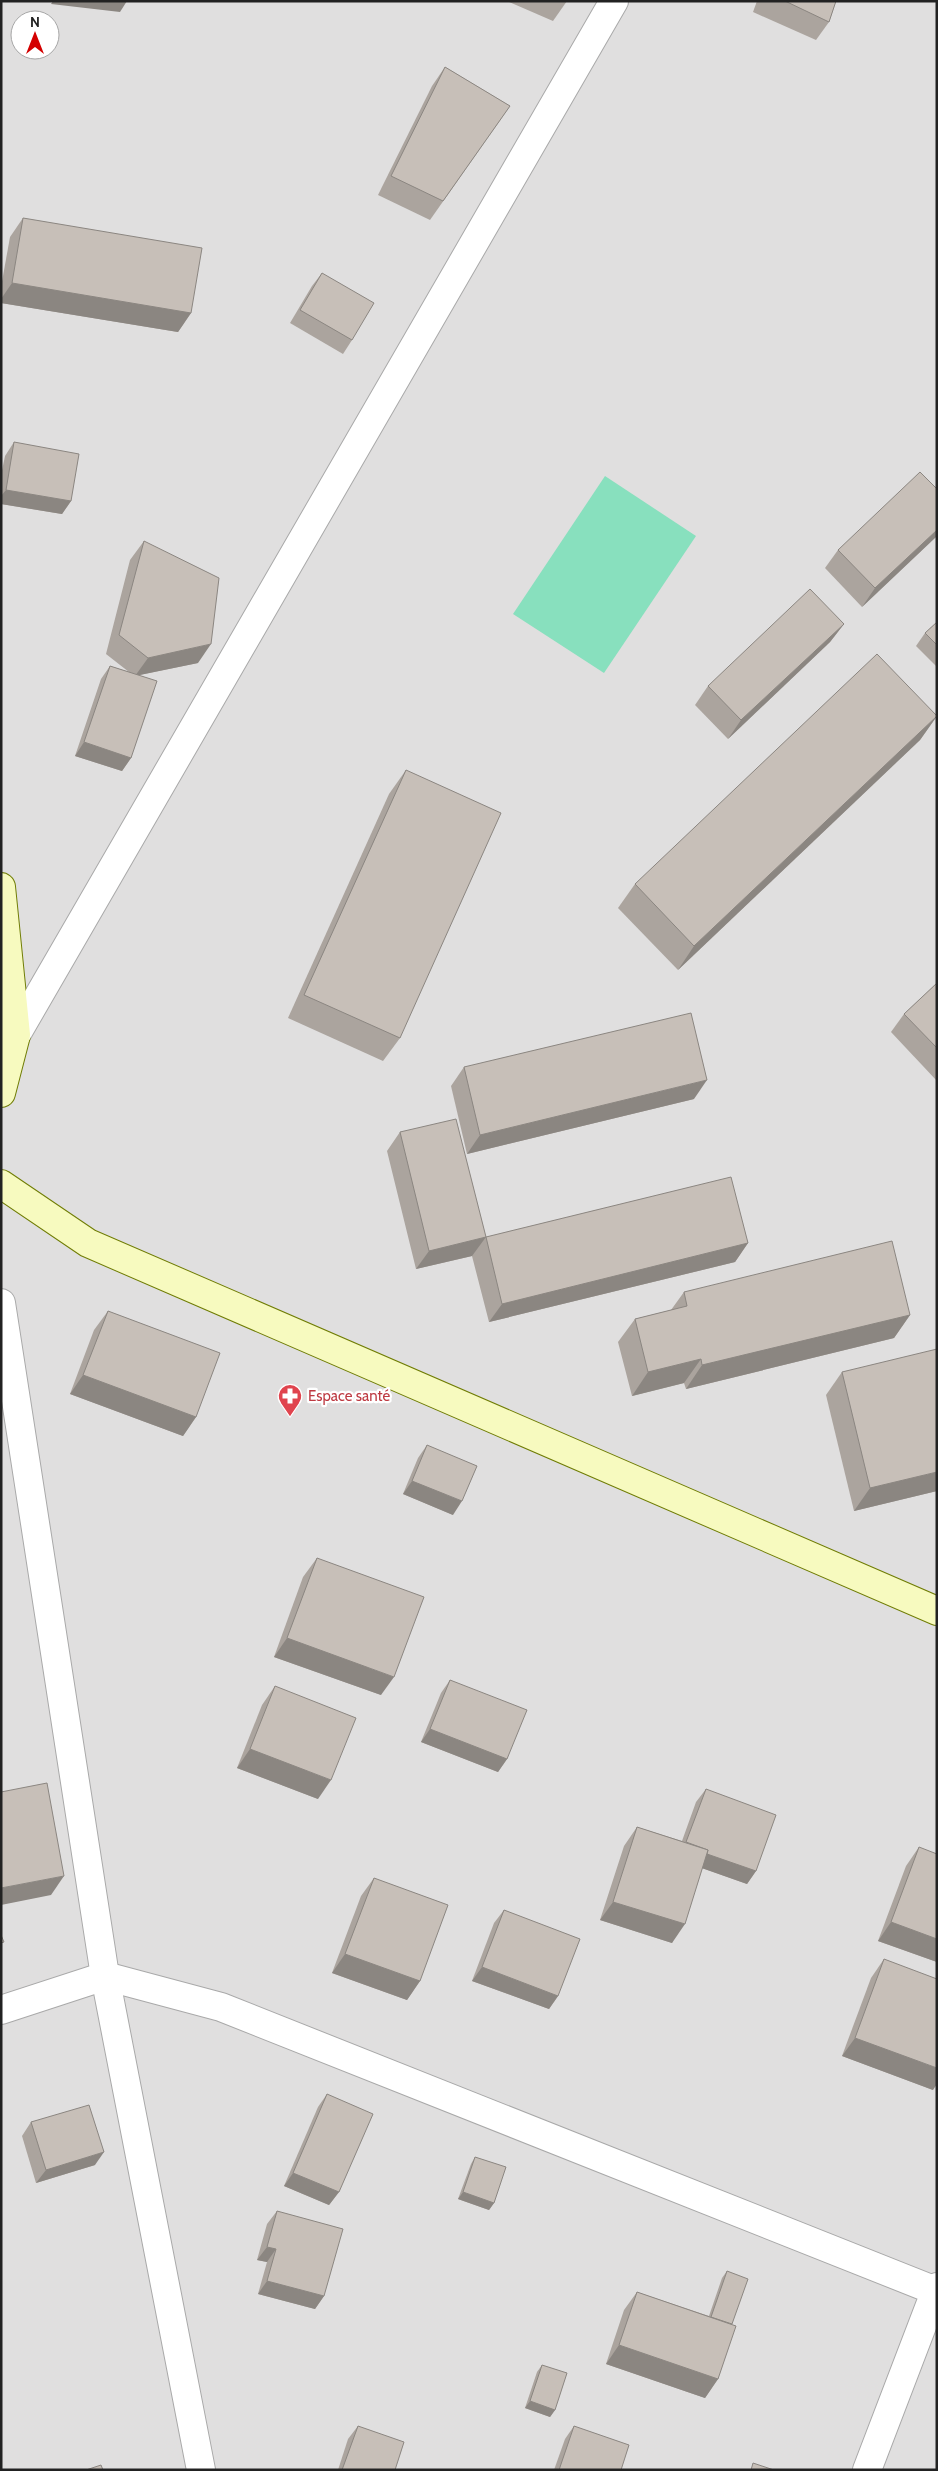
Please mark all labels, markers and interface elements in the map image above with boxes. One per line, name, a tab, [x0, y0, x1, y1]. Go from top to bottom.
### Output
north arrow	[10, 10, 60, 60]
text: N	[30, 13, 40, 31]
pharmacy icon: Espace santé	[277, 1383, 303, 1417]
place label: Espace santé	[308, 1387, 390, 1405]

